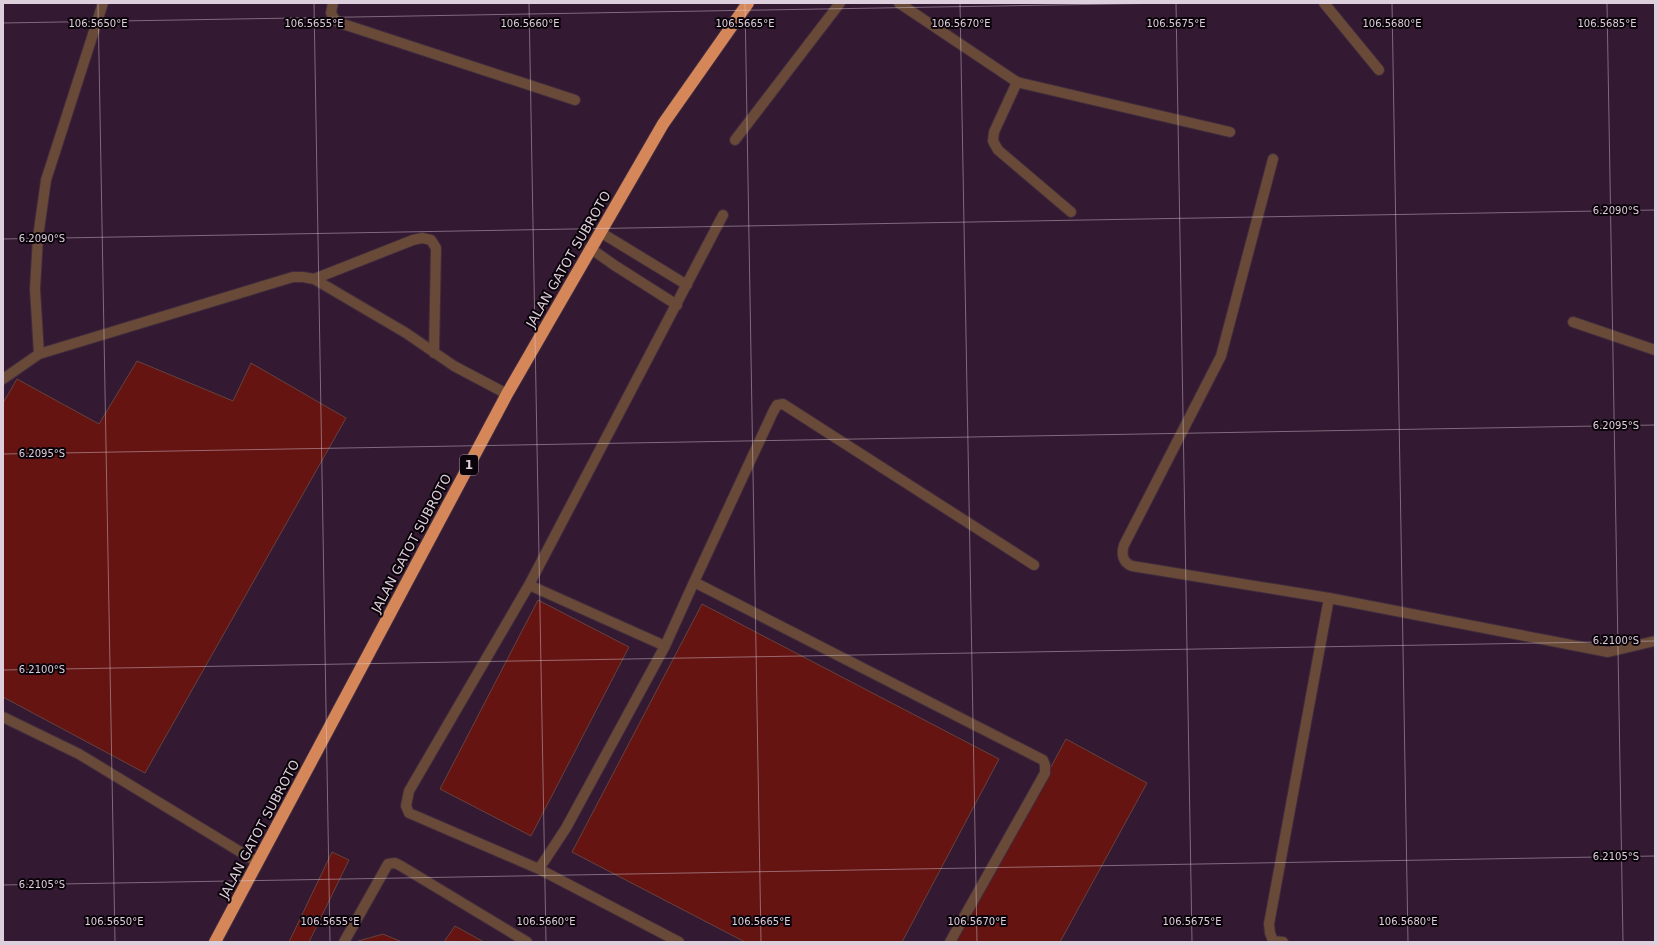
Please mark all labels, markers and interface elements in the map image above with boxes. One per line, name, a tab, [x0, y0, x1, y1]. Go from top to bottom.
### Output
text: 106.5650°E	[68, 18, 128, 29]
text: 106.5655°E	[284, 18, 344, 29]
text: 106.5660°E	[500, 18, 560, 29]
text: 106.5665°E	[715, 18, 775, 29]
text: 106.5670°E	[931, 18, 991, 29]
text: 106.5675°E	[1146, 18, 1206, 29]
text: 106.5680°E	[1362, 18, 1422, 29]
text: 106.5685°E	[1577, 18, 1637, 29]
street label: JALAN GATOT SUBROTO	[523, 188, 614, 331]
text: 6.2090°S	[1593, 205, 1639, 216]
text: 6.2090°S	[19, 233, 65, 244]
text: 6.2095°S	[1593, 420, 1639, 431]
text: 6.2095°S	[19, 448, 65, 459]
road number: 1	[460, 455, 478, 475]
street label: JALAN GATOT SUBROTO	[368, 471, 454, 616]
text: 6.2100°S	[1593, 635, 1639, 646]
text: 6.2100°S	[19, 664, 65, 675]
street label: JALAN GATOT SUBROTO	[216, 757, 302, 902]
text: 6.2105°S	[1593, 851, 1639, 862]
text: 6.2105°S	[19, 879, 65, 890]
text: 106.5650°E	[84, 916, 144, 927]
text: 106.5655°E	[300, 916, 360, 927]
text: 106.5660°E	[516, 916, 576, 927]
text: 106.5665°E	[731, 916, 791, 927]
text: 106.5670°E	[947, 916, 1007, 927]
text: 106.5675°E	[1162, 916, 1222, 927]
text: 106.5680°E	[1378, 916, 1438, 927]

